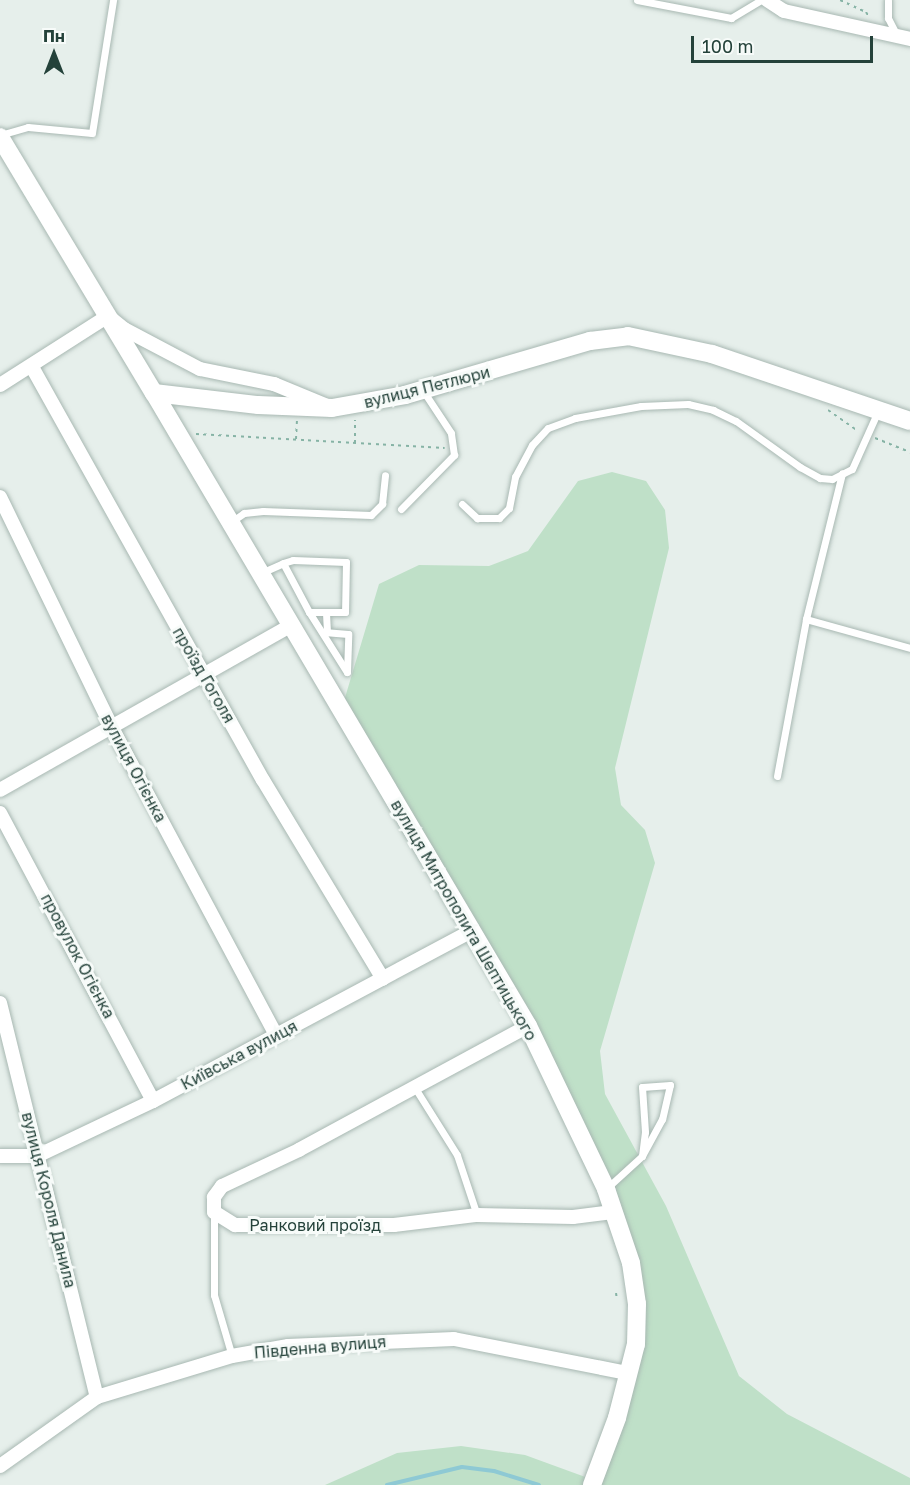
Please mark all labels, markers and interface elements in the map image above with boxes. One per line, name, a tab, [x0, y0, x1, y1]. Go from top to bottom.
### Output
north arrow	[24, 24, 84, 84]
scale bar	[694, 24, 876, 62]
text: Пн	[43, 26, 65, 46]
text: 100 m	[702, 35, 753, 57]
street label: вулиця Петлюри	[362, 362, 492, 412]
street label: проїзд Гоголя	[169, 624, 239, 726]
street label: вулиця Огієнка	[97, 711, 171, 825]
street label: вулиця Митрополита Шептицького	[387, 796, 541, 1044]
street label: провулок Огієнка	[37, 890, 119, 1022]
street label: Київська вулиця	[177, 1016, 301, 1094]
street label: вулиця Короля Данила	[18, 1110, 80, 1290]
street label: Ранковий проїзд	[249, 1215, 381, 1235]
street label: Південна вулиця	[253, 1332, 387, 1362]

